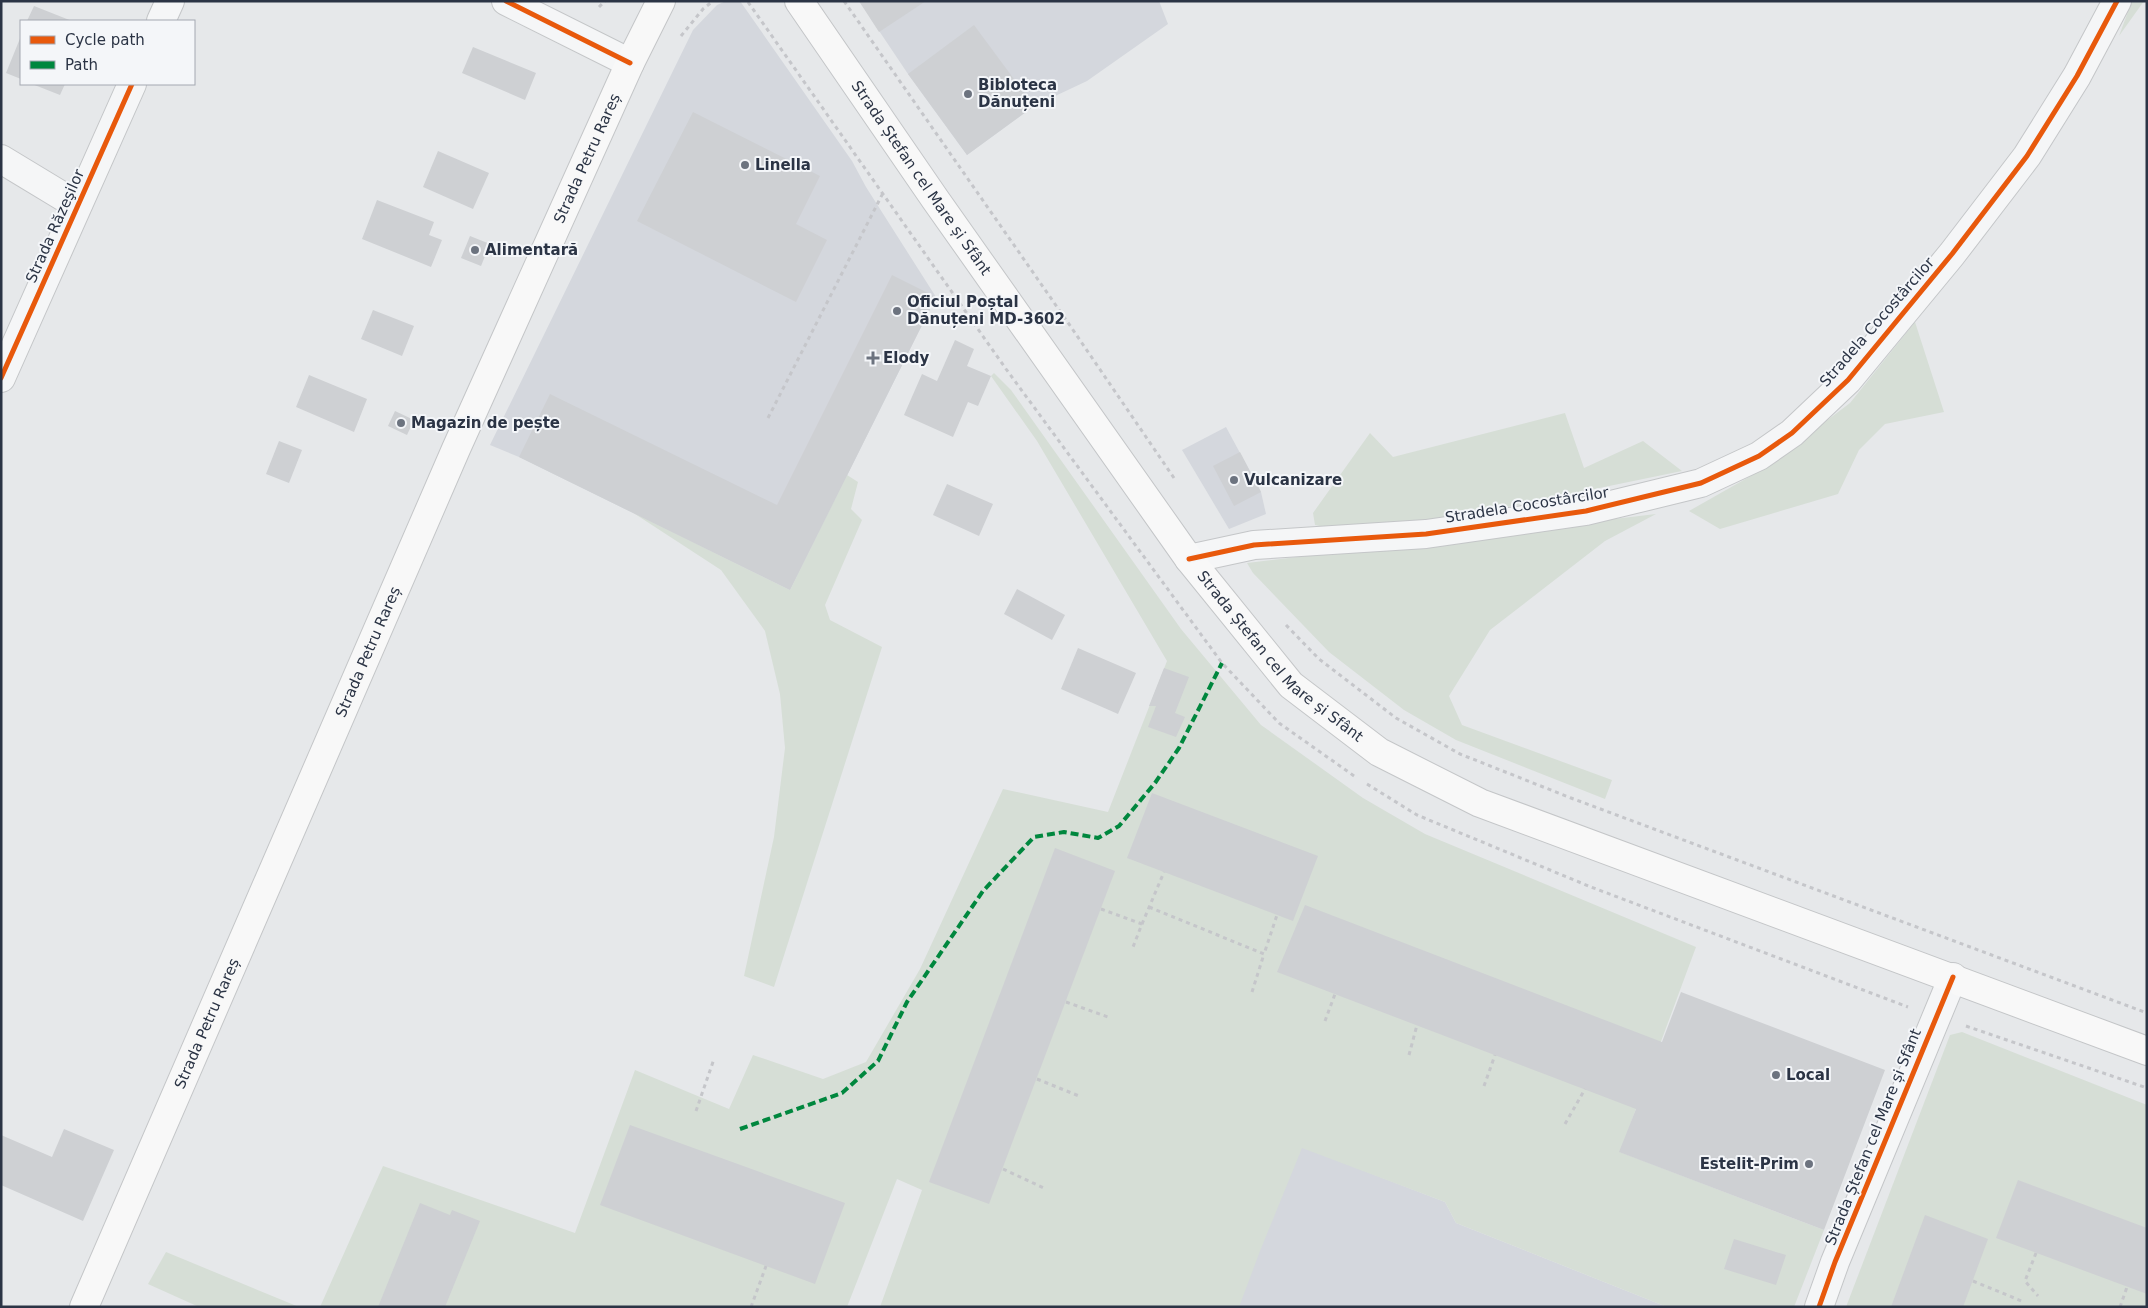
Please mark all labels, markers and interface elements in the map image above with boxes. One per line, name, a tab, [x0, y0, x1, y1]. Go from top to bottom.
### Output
legend	[20, 20, 195, 85]
text: Cycle path	[65, 31, 145, 49]
text: Path	[65, 56, 98, 74]
place label: Bibloteca Dănuțeni	[978, 76, 1057, 111]
street label: Strada Ștefan cel Mare și Sfânt	[848, 77, 995, 279]
marker: Bibloteca Dănuțeni	[962, 88, 974, 100]
street label: Strada Petru Rareș	[550, 90, 624, 226]
place label: Linella	[755, 156, 811, 174]
marker: Linella	[739, 159, 751, 171]
street label: Strada Răzeşilor	[22, 166, 88, 286]
place label: Alimentară	[485, 241, 578, 259]
marker: Alimentară	[469, 244, 481, 256]
street label: Stradela Cocostârcilor	[1816, 253, 1939, 390]
place label: Oficiul Poștal Dănuțeni MD-3602	[907, 293, 1065, 328]
marker: Oficiul Poștal Dănuțeni MD-3602	[891, 305, 903, 317]
place label: Elody	[883, 349, 929, 367]
marker: Elody	[867, 352, 879, 364]
place label: Magazin de pește	[411, 414, 560, 432]
marker: Magazin de pește	[395, 417, 407, 429]
place label: Vulcanizare	[1244, 471, 1342, 489]
marker: Vulcanizare	[1228, 474, 1240, 486]
street label: Stradela Cocostârcilor	[1444, 483, 1611, 527]
street label: Strada Ștefan cel Mare și Sfânt	[1193, 567, 1367, 746]
street label: Strada Petru Rareș	[332, 584, 404, 720]
street label: Strada Petru Rareș	[171, 955, 243, 1092]
street label: Strada Ștefan cel Mare și Sfânt	[1821, 1026, 1925, 1248]
place label: Local	[1786, 1066, 1830, 1084]
marker: Local	[1770, 1069, 1782, 1081]
place label: Estelit-Prim	[1700, 1155, 1799, 1173]
marker: Estelit-Prim	[1803, 1158, 1815, 1170]

